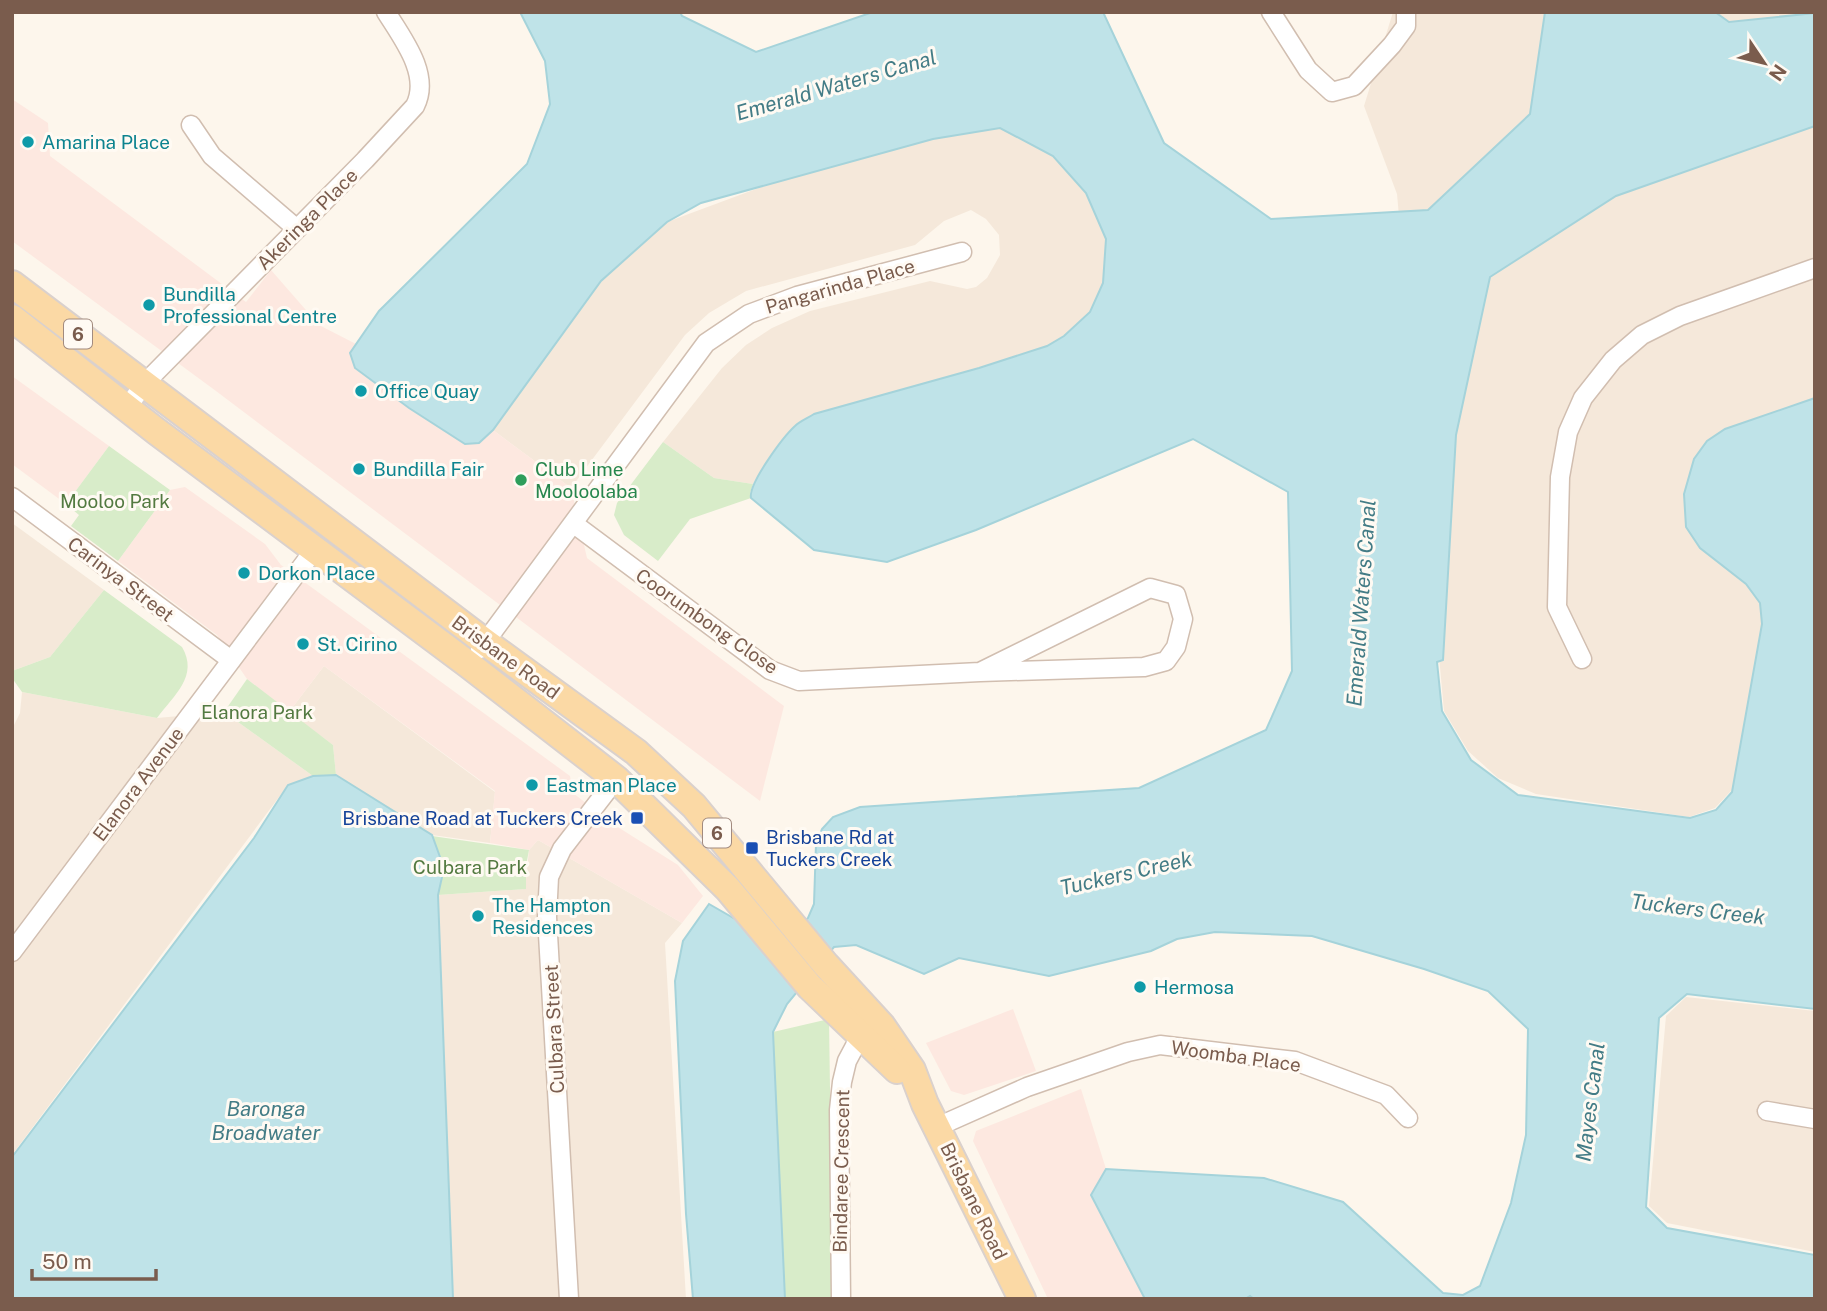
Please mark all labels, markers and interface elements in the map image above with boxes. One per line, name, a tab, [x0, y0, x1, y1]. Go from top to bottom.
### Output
north arrow	[1729, 28, 1799, 98]
water label: Emerald Waters Canal	[733, 44, 939, 126]
text: N	[1765, 60, 1791, 85]
place label: Amarina Place	[42, 131, 170, 153]
marker: Amarina Place	[20, 134, 36, 150]
street label: Akeringa Place	[252, 164, 362, 274]
street label: Pangarinda Place	[763, 254, 917, 318]
place label: Bundilla Professional Centre	[163, 283, 337, 327]
marker: Bundilla Professional Centre	[141, 297, 157, 313]
road number: 6	[64, 320, 92, 348]
place label: Office Quay	[375, 380, 479, 402]
marker: Office Quay	[353, 383, 369, 399]
place label: Bundilla Fair	[373, 458, 484, 480]
place label: Club Lime Mooloolaba	[535, 458, 638, 502]
marker: Bundilla Fair	[351, 461, 367, 477]
marker: Club Lime Mooloolaba	[513, 472, 529, 488]
park label: Mooloo Park	[60, 490, 170, 512]
water label: Emerald Waters Canal	[1341, 499, 1381, 707]
street label: Carinya Street	[64, 532, 178, 626]
place label: Dorkon Place	[258, 562, 375, 584]
street label: Coorumbong Close	[632, 564, 782, 678]
marker: Dorkon Place	[236, 565, 252, 581]
street label: Brisbane Road	[448, 611, 564, 703]
place label: St. Cirino	[317, 633, 397, 655]
marker: St. Cirino	[295, 636, 311, 652]
park label: Elanora Park	[201, 701, 313, 723]
street label: Elanora Avenue	[88, 723, 188, 845]
place label: Eastman Place	[546, 774, 677, 796]
marker: Eastman Place	[524, 777, 540, 793]
place label: Brisbane Road at Tuckers Creek	[342, 807, 623, 829]
marker: Brisbane Road at Tuckers Creek	[629, 810, 645, 826]
road number: 6	[703, 818, 731, 848]
place label: Brisbane Rd at Tuckers Creek	[766, 826, 894, 870]
marker: Brisbane Rd at Tuckers Creek	[744, 840, 760, 856]
water label: Tuckers Creek	[1058, 846, 1195, 900]
park label: Culbara Park	[413, 856, 528, 878]
water label: Tuckers Creek	[1630, 888, 1767, 930]
place label: The Hampton Residences	[492, 894, 611, 938]
marker: The Hampton Residences	[470, 908, 486, 924]
street label: Culbara Street	[540, 964, 568, 1094]
place label: Hermosa	[1154, 976, 1234, 998]
marker: Hermosa	[1132, 979, 1148, 995]
street label: Woomba Place	[1170, 1036, 1302, 1076]
water label: Mayes Canal	[1570, 1041, 1610, 1163]
street label: Bindaree Crescent	[829, 1089, 853, 1253]
water label: Baronga Broadwater	[212, 1096, 322, 1145]
street label: Brisbane Road	[936, 1139, 1012, 1263]
scale bar	[32, 1238, 156, 1282]
text: 50 m	[42, 1249, 92, 1274]

